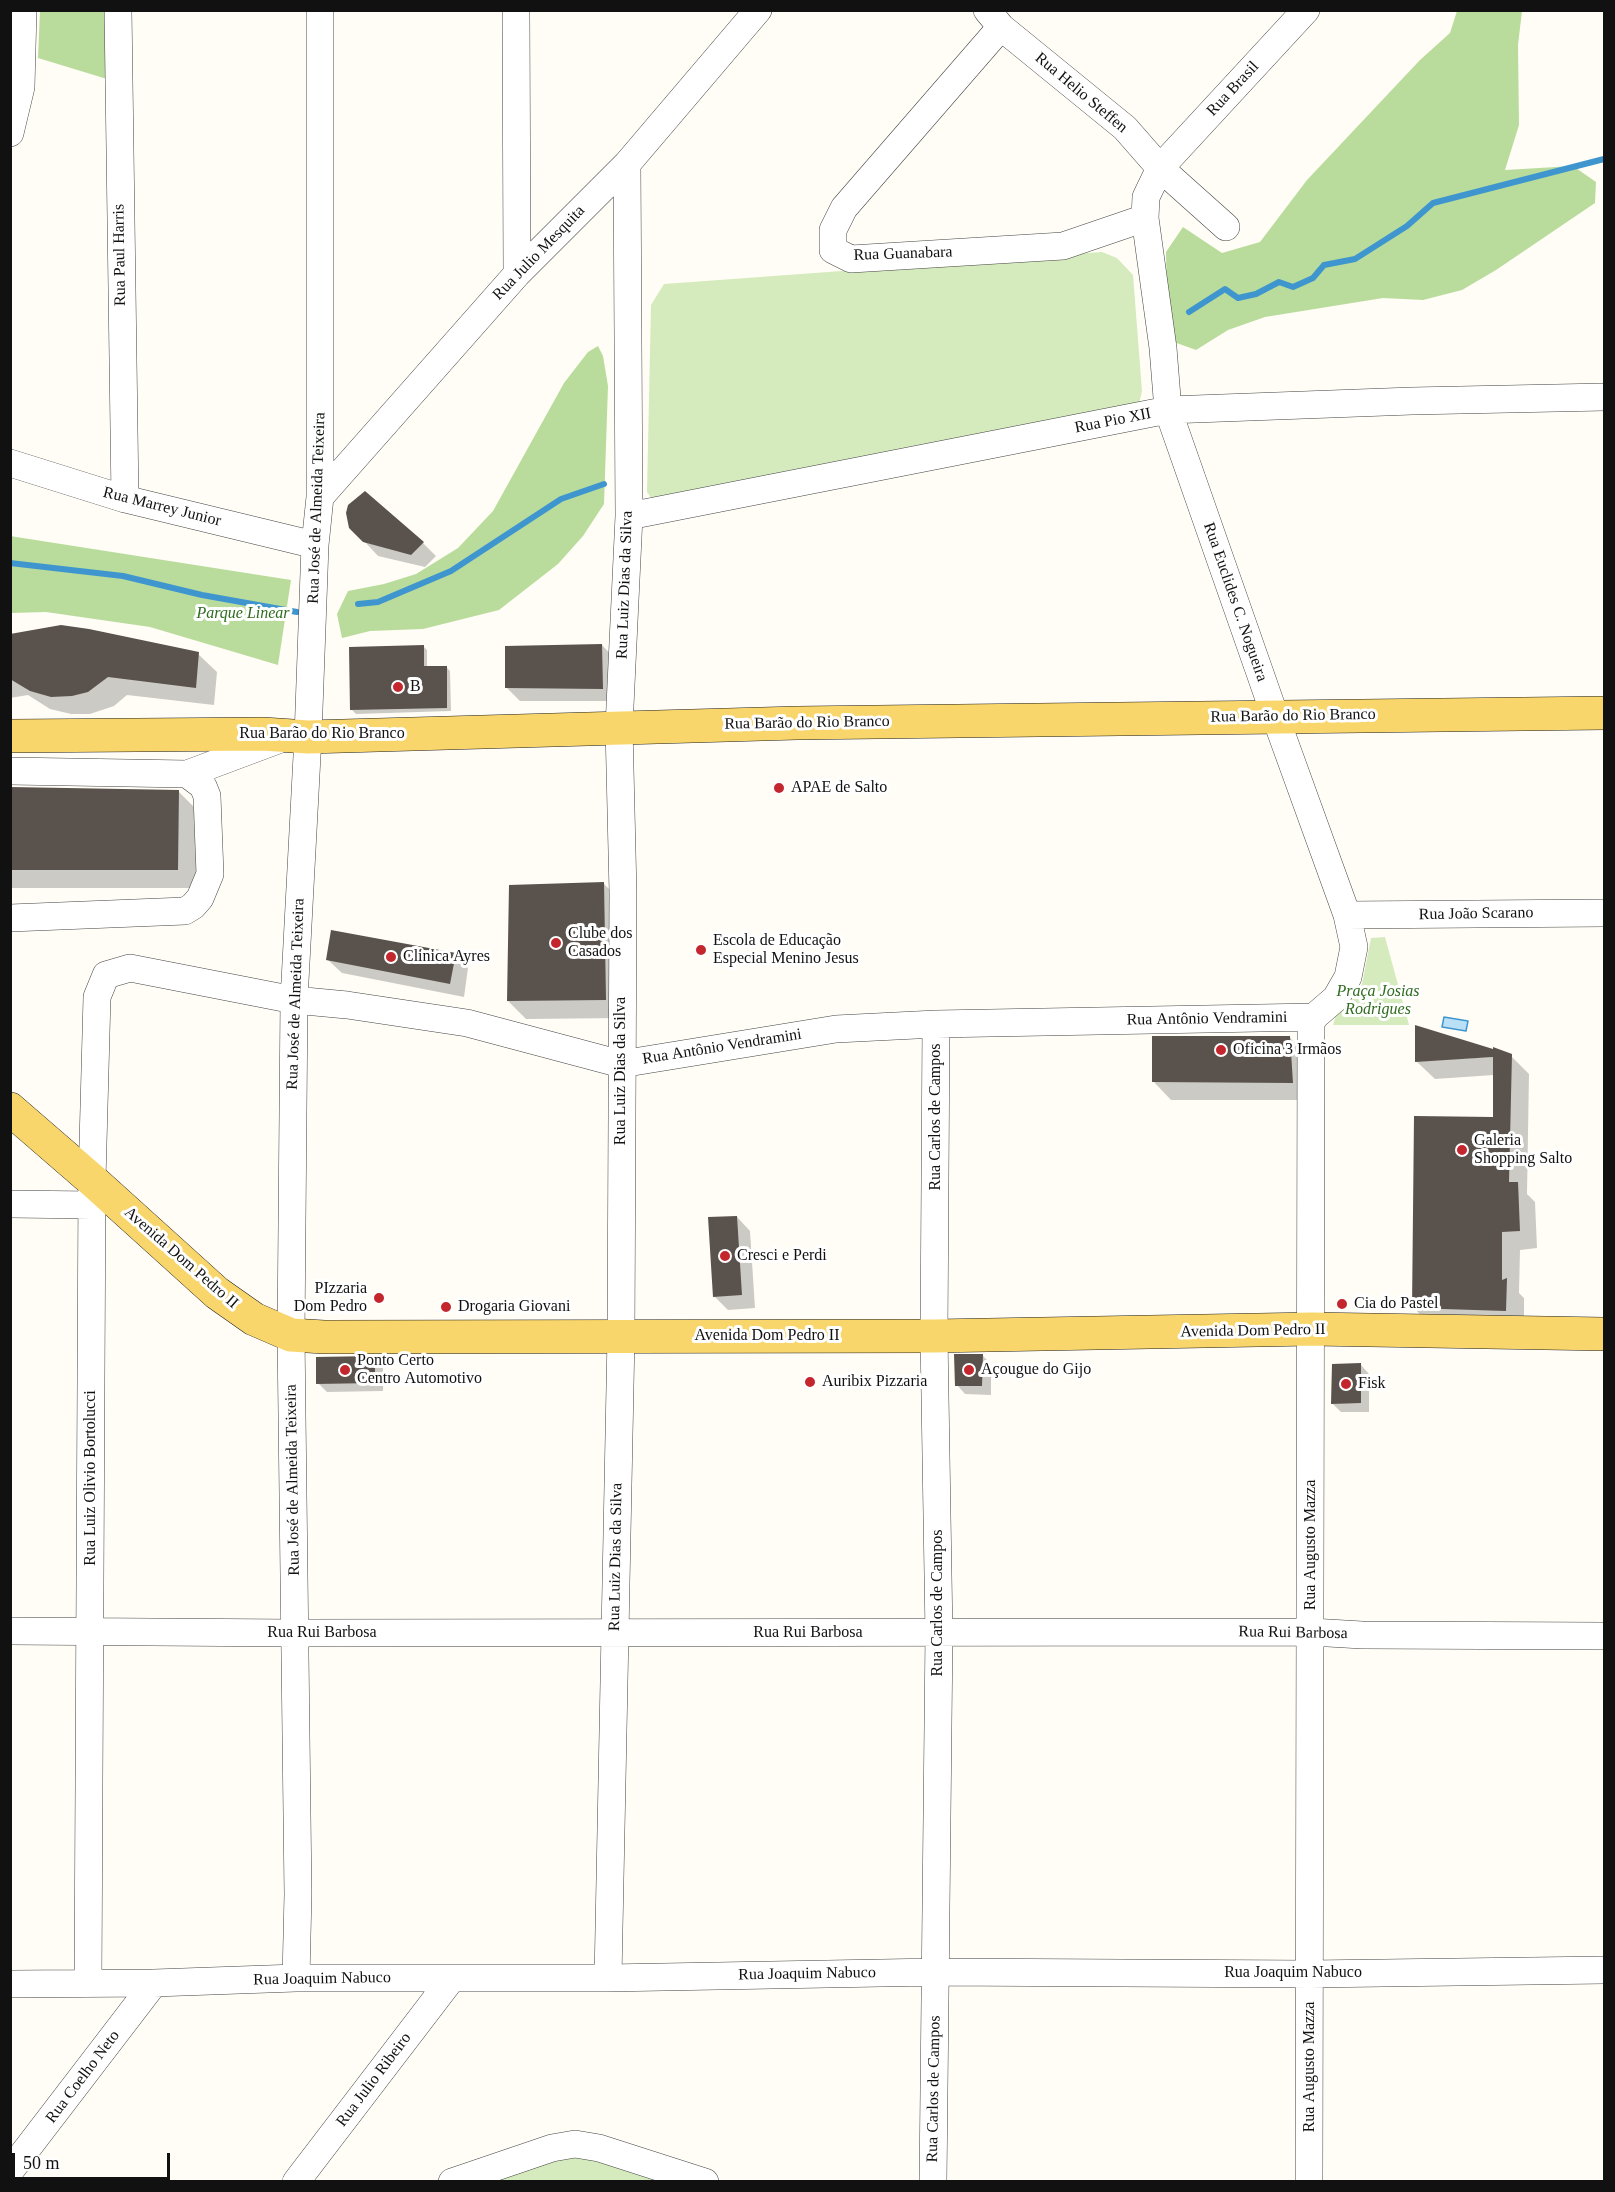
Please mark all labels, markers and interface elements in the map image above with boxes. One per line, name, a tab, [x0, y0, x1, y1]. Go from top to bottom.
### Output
street label: Rua Helio Steffen	[1031, 49, 1131, 137]
street label: Rua Brasil	[1203, 58, 1263, 120]
street label: Rua Julio Mesquita	[489, 202, 589, 304]
street label: Rua Paul Harris	[110, 204, 130, 306]
street label: Rua Guanabara	[853, 243, 953, 265]
street label: Rua Pio XII	[1073, 404, 1153, 438]
street label: Rua José de Almeida Teixeira	[304, 412, 330, 604]
street label: Rua Marrey Junior	[101, 483, 223, 531]
street label: Rua Luiz Dias da Silva	[613, 511, 637, 659]
street label: Rua Euclides C. Nogueira	[1199, 520, 1271, 684]
park label: Parque Linear	[196, 604, 290, 624]
place label: B	[410, 677, 421, 697]
marker: B	[391, 680, 405, 694]
street label: Rua Barão do Rio Branco	[1210, 705, 1376, 727]
street label: Rua Barão do Rio Branco	[724, 712, 890, 734]
street label: Rua Barão do Rio Branco	[239, 724, 405, 744]
place label: APAE de Salto	[791, 778, 887, 798]
marker: APAE de Salto	[772, 781, 786, 795]
street label: Rua José de Almeida Teixeira	[283, 898, 309, 1090]
street label: Rua João Scarano	[1419, 903, 1533, 925]
place label: Clube dos Casados	[568, 924, 632, 962]
place label: Escola de Educação Especial Menino Jesus	[713, 931, 859, 969]
marker: Clube dos Casados	[549, 936, 563, 950]
marker: Escola de Educação Especial Menino Jesus	[694, 943, 708, 957]
place label: Clinica Ayres	[403, 947, 490, 967]
marker: Clinica Ayres	[384, 950, 398, 964]
park label: Praça Josias Rodrigues	[1336, 982, 1420, 1020]
street label: Rua Luiz Dias da Silva	[611, 997, 631, 1145]
street label: Rua Antônio Vendramini	[1126, 1008, 1288, 1030]
street label: Rua Antônio Vendramini	[641, 1025, 803, 1069]
place label: Oficina 3 Irmãos	[1233, 1040, 1341, 1060]
street label: Rua Carlos de Campos	[926, 1043, 946, 1191]
marker: Oficina 3 Irmãos	[1214, 1043, 1228, 1057]
place label: Galeria Shopping Salto	[1474, 1131, 1572, 1169]
marker: Galeria Shopping Salto	[1455, 1143, 1469, 1157]
street label: Avenida Dom Pedro II	[120, 1203, 242, 1313]
place label: Cresci e Perdi	[737, 1246, 827, 1266]
marker: Cresci e Perdi	[718, 1249, 732, 1263]
place label: PIzzaria Dom Pedro	[294, 1279, 367, 1317]
marker: PIzzaria Dom Pedro	[372, 1291, 386, 1305]
place label: Cia do Pastel	[1354, 1294, 1438, 1314]
place label: Drogaria Giovani	[458, 1297, 570, 1317]
marker: Cia do Pastel	[1335, 1297, 1349, 1311]
marker: Drogaria Giovani	[439, 1300, 453, 1314]
street label: Avenida Dom Pedro II	[1180, 1320, 1326, 1342]
street label: Avenida Dom Pedro II	[694, 1326, 840, 1346]
place label: Ponto Certo Centro Automotivo	[357, 1351, 482, 1389]
place label: Açougue do Gijo	[981, 1360, 1091, 1380]
marker: Ponto Certo Centro Automotivo	[338, 1363, 352, 1377]
marker: Açougue do Gijo	[962, 1363, 976, 1377]
place label: Auribix Pizzaria	[822, 1372, 927, 1392]
place label: Fisk	[1358, 1374, 1386, 1394]
marker: Auribix Pizzaria	[803, 1375, 817, 1389]
marker: Fisk	[1339, 1377, 1353, 1391]
street label: Rua José de Almeida Teixeira	[282, 1384, 304, 1576]
street label: Rua Luiz Olivio Bortolucci	[81, 1390, 101, 1566]
street label: Rua Augusto Mazza	[1301, 1480, 1321, 1610]
street label: Rua Luiz Dias da Silva	[605, 1483, 627, 1631]
street label: Rua Carlos de Campos	[928, 1529, 948, 1677]
street label: Rua Rui Barbosa	[1238, 1622, 1348, 1644]
street label: Rua Rui Barbosa	[267, 1623, 377, 1643]
street label: Rua Rui Barbosa	[753, 1623, 863, 1643]
street label: Rua Joaquim Nabuco	[738, 1963, 876, 1985]
street label: Rua Joaquim Nabuco	[1224, 1963, 1362, 1983]
street label: Rua Joaquim Nabuco	[253, 1968, 391, 1990]
street label: Rua Augusto Mazza	[1300, 2002, 1320, 2132]
street label: Rua Carlos de Campos	[923, 2015, 945, 2163]
street label: Rua Coelho Neto	[42, 2027, 124, 2127]
street label: Rua Julio Ribeiro	[332, 2029, 416, 2131]
scale bar	[15, 2141, 172, 2179]
text: 50 m	[23, 2153, 60, 2173]

